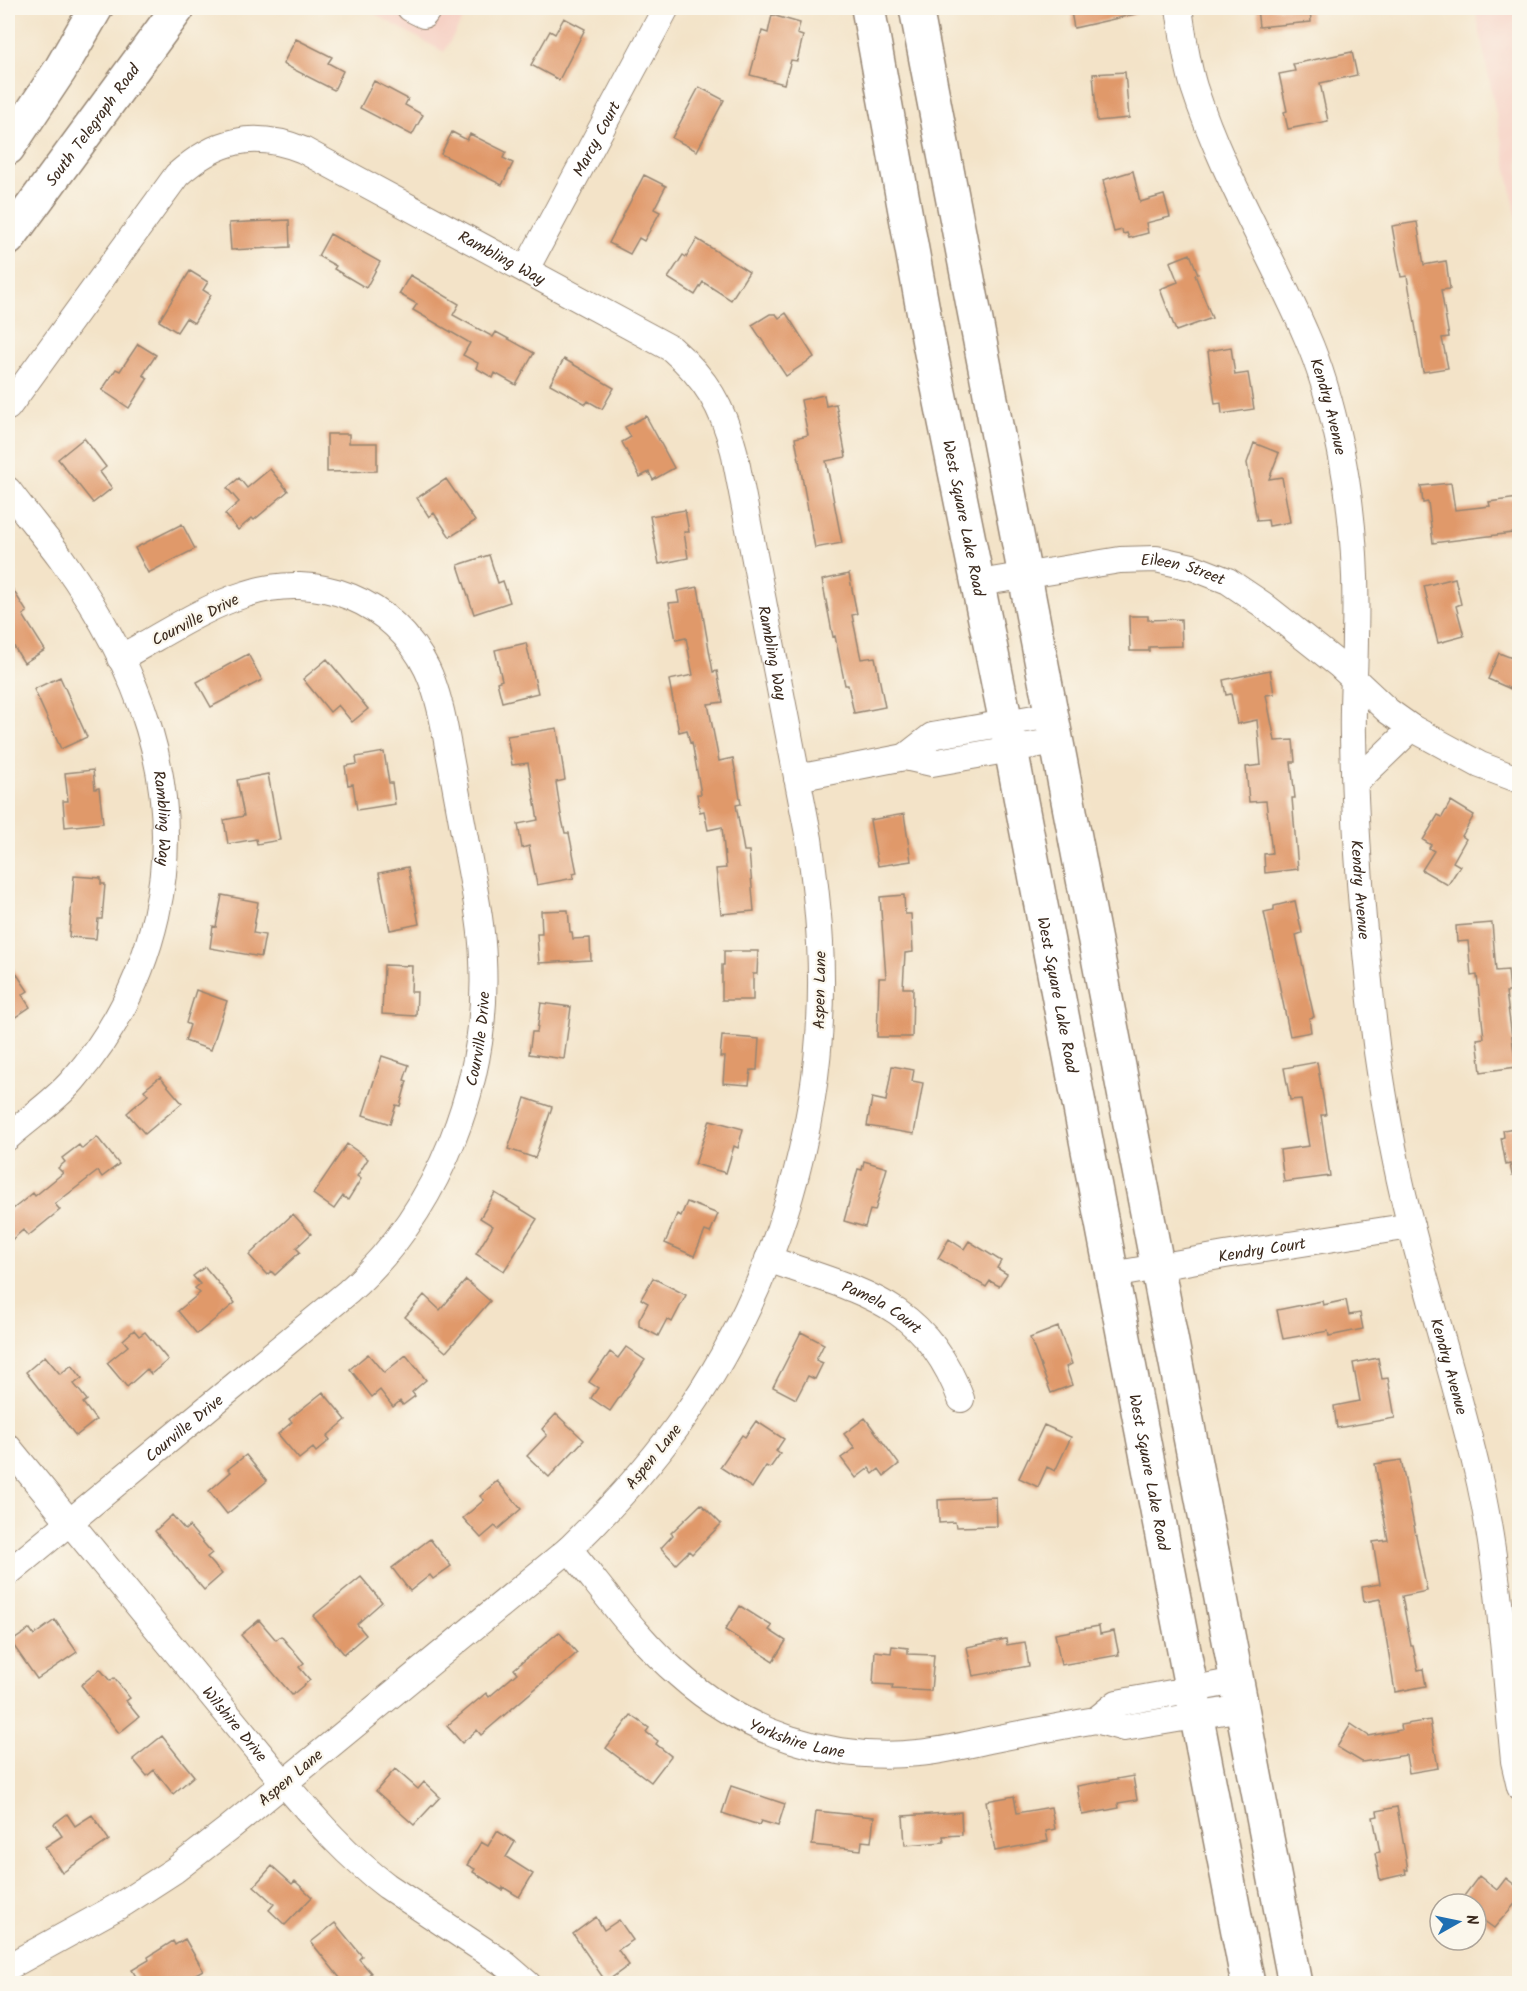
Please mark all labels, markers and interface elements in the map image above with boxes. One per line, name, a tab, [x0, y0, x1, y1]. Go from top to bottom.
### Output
street label: South Telegraph Road	[40, 58, 148, 192]
street label: Marcy Court	[567, 96, 628, 182]
street label: Rambling Way	[453, 225, 550, 293]
street label: Kendry Avenue	[1302, 355, 1352, 457]
street label: West Square Lake Road	[935, 438, 991, 600]
street label: Eileen Street	[1140, 548, 1229, 593]
street label: Courville Drive	[148, 588, 244, 653]
street label: Rambling Way	[750, 603, 793, 703]
street label: Rambling Way	[145, 769, 176, 867]
street label: Kendry Avenue	[1343, 839, 1376, 941]
street label: West Square Lake Road	[1029, 915, 1084, 1076]
street label: Aspen Lane	[807, 951, 834, 1029]
street label: Courville Drive	[459, 991, 497, 1089]
street label: Kendry Court	[1216, 1231, 1308, 1270]
street label: Pamela Court	[838, 1275, 928, 1341]
street label: Kendry Avenue	[1423, 1315, 1474, 1418]
street label: Courville Drive	[140, 1389, 229, 1469]
street label: West Square Lake Road	[1121, 1392, 1176, 1554]
street label: Aspen Lane	[620, 1419, 689, 1495]
street label: Wilshire Drive	[195, 1681, 273, 1768]
street label: Yorkshire Lane	[744, 1713, 846, 1766]
street label: Aspen Lane	[253, 1743, 329, 1813]
north arrow	[1428, 1892, 1488, 1952]
text: N	[1458, 1913, 1484, 1927]

